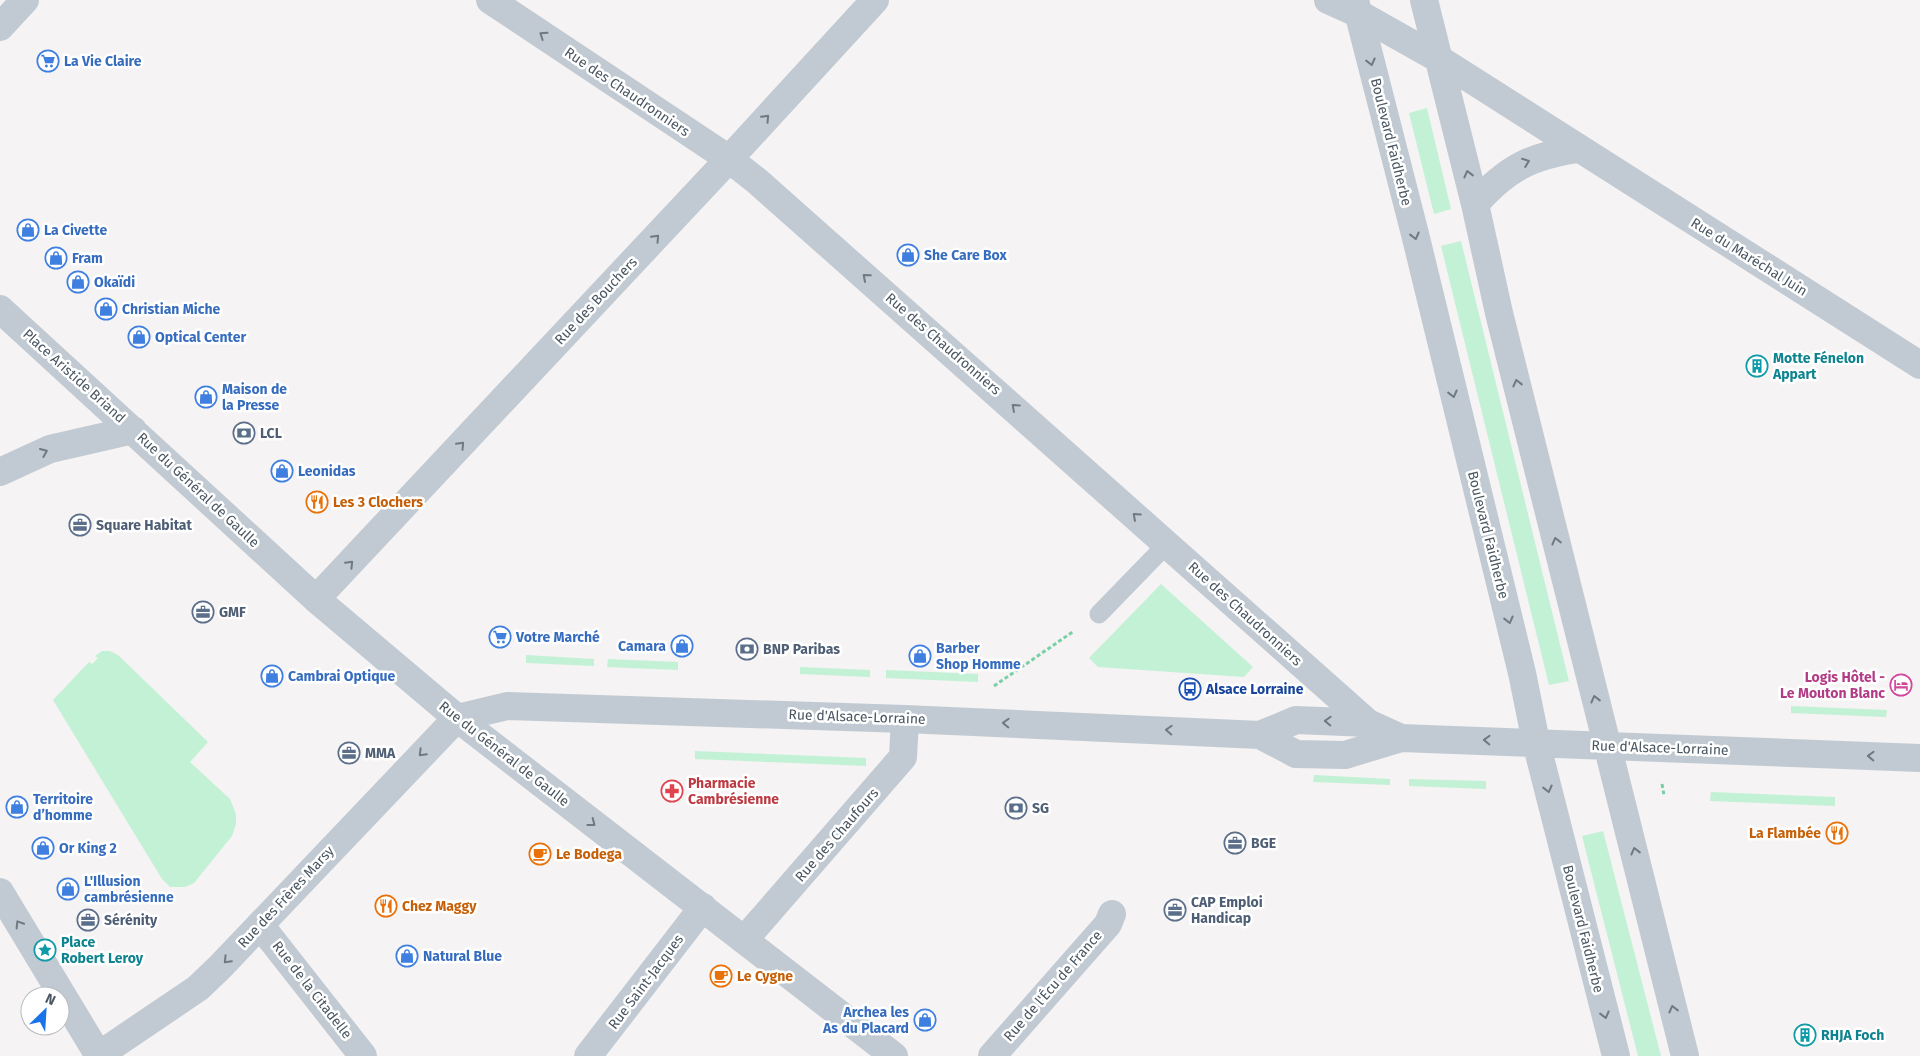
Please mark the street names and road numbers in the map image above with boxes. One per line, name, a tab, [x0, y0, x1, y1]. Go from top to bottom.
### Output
street label: Rue des Chaudronniers	[561, 44, 693, 140]
street label: Boulevard Faidherbe	[1367, 76, 1415, 208]
street label: Rue du Maréchal Juin	[1688, 214, 1810, 300]
street label: Rue des Bouchers	[551, 253, 641, 348]
street label: Rue des Chaudronniers	[882, 289, 1004, 399]
street label: Place Aristide Briand	[19, 325, 129, 427]
street label: Rue du Général de Gaulle	[133, 429, 263, 551]
street label: Boulevard Faidherbe	[1464, 469, 1512, 601]
street label: Rue des Chaudronniers	[1185, 558, 1306, 670]
street label: Rue du Général de Gaulle	[435, 698, 573, 810]
street label: Rue d'Alsace-Lorraine	[788, 706, 926, 728]
street label: Rue d'Alsace-Lorraine	[1591, 737, 1729, 759]
street label: Rue des Chaufours	[792, 784, 883, 885]
street label: Rue des Frères Marsy	[234, 843, 338, 951]
street label: Boulevard Faidherbe	[1559, 863, 1607, 995]
street label: Rue de l'Écu de France	[1000, 927, 1106, 1045]
street label: Rue Saint-Jacques	[605, 931, 687, 1033]
street label: Rue de la Citadelle	[269, 938, 355, 1042]

